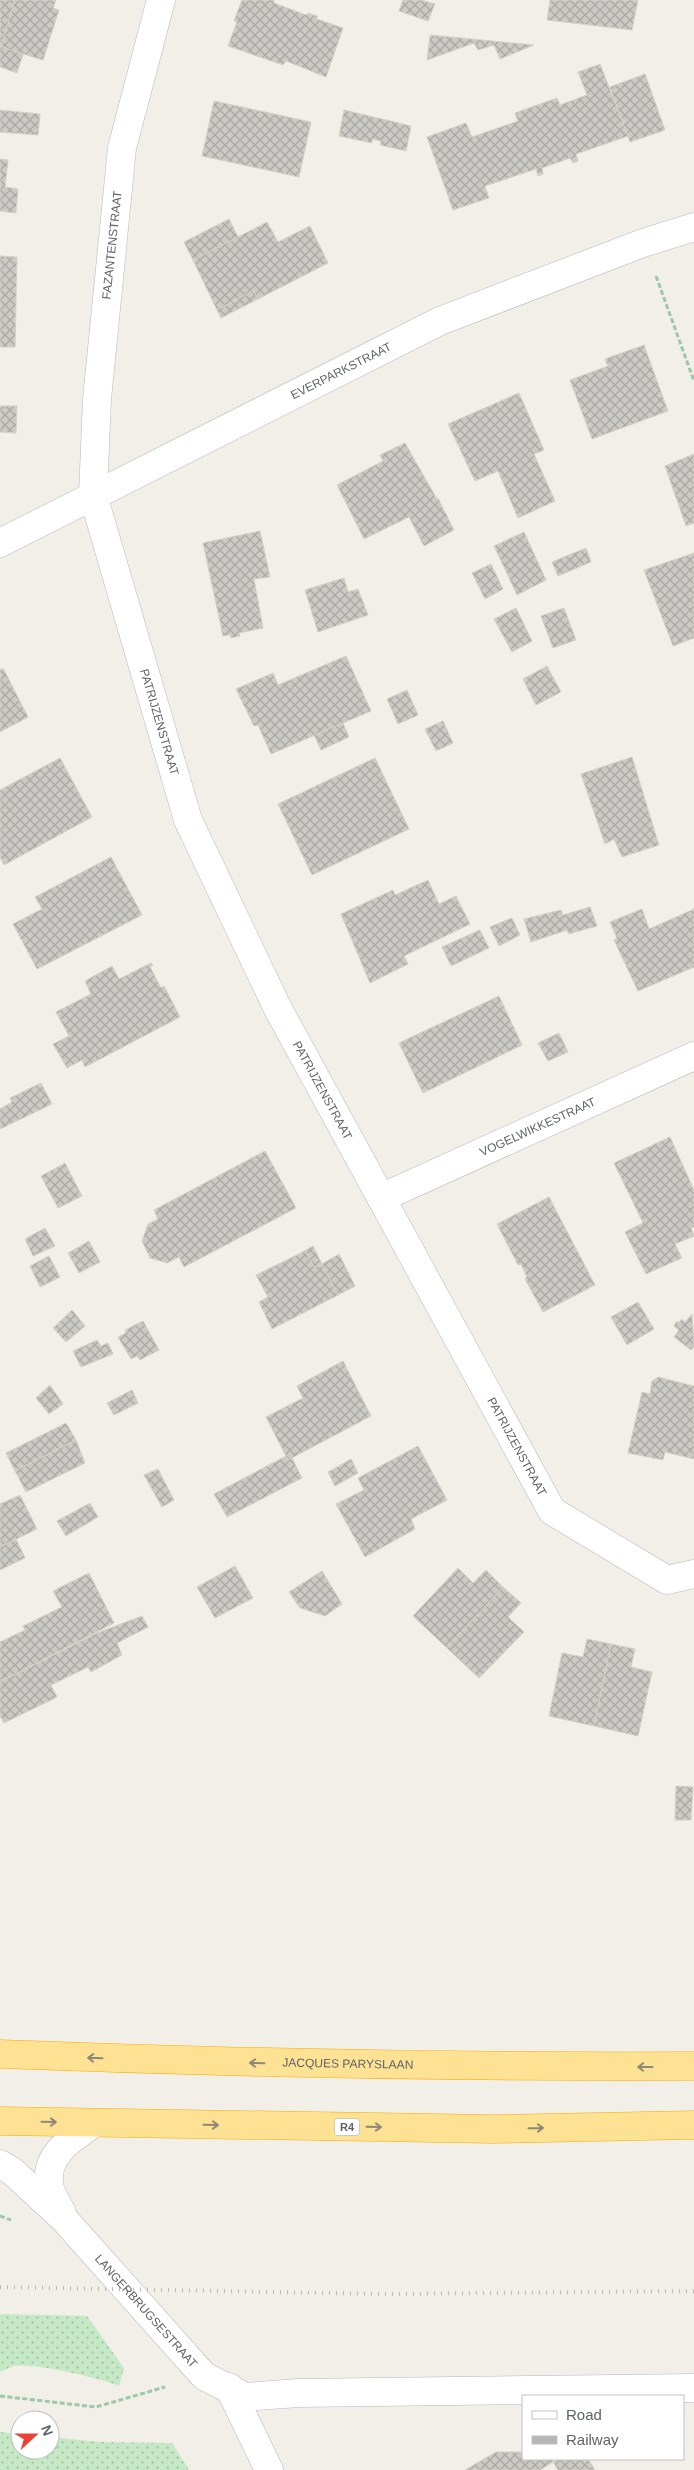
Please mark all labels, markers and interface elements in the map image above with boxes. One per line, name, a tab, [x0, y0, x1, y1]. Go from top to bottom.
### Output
street label: FAZANTENSTRAAT	[99, 189, 125, 300]
street label: EVERPARKSTRAAT	[288, 339, 394, 402]
street label: PATRIJZENSTRAAT	[137, 667, 182, 778]
street label: PATRIJZENSTRAAT	[290, 1039, 355, 1143]
street label: VOGELWIKKESTRAAT	[477, 1094, 598, 1159]
street label: PATRIJZENSTRAAT	[484, 1395, 550, 1499]
one-way arrow	[87, 2053, 103, 2062]
street label: JACQUES PARYSLAAN	[282, 2056, 413, 2072]
one-way arrow	[250, 2058, 266, 2068]
one-way arrow	[638, 2062, 654, 2072]
one-way arrow	[40, 2117, 56, 2127]
road number: R4	[334, 2118, 360, 2136]
one-way arrow	[202, 2120, 219, 2130]
one-way arrow	[365, 2122, 381, 2132]
one-way arrow	[528, 2123, 544, 2133]
street label: LANGERBRUGSESTRAAT	[92, 2252, 201, 2371]
legend	[522, 2395, 684, 2460]
text: Road	[566, 2406, 602, 2423]
north arrow	[10, 2410, 60, 2460]
text: N	[38, 2423, 56, 2438]
text: Railway	[566, 2431, 619, 2448]

